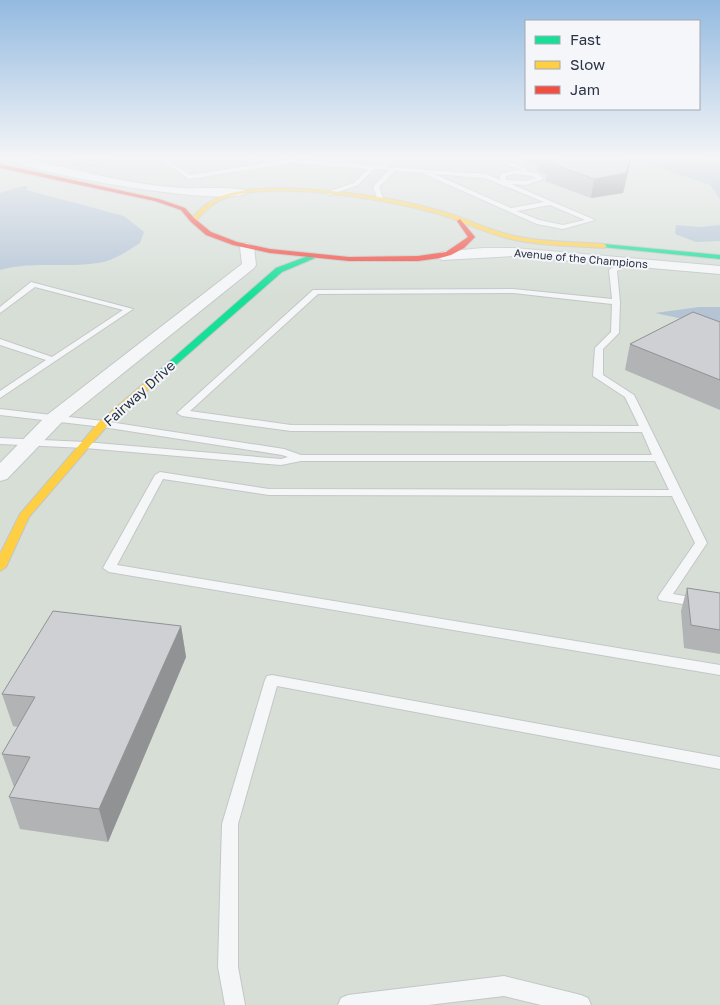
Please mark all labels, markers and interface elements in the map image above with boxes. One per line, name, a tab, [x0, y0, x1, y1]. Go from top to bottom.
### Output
legend	[525, 20, 700, 110]
text: Fast	[570, 30, 601, 48]
text: Slow	[570, 55, 605, 73]
text: Jam	[570, 80, 600, 98]
street label: Avenue of the Champions	[514, 246, 649, 270]
street label: Fairway Drive	[100, 357, 178, 429]

